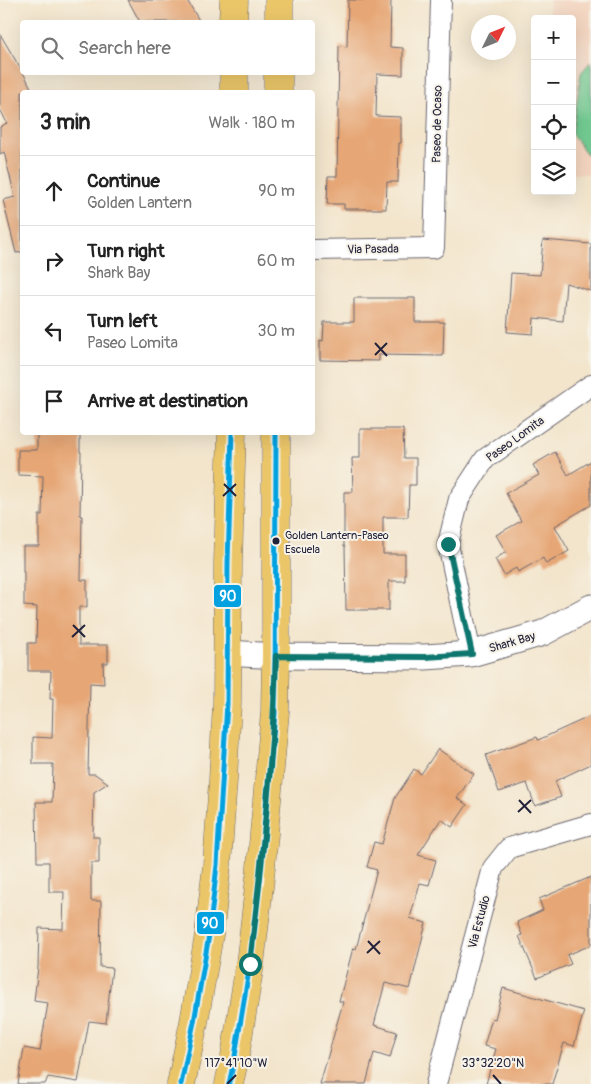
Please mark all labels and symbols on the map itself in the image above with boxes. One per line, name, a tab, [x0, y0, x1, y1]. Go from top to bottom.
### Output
north arrow	[471, 15, 516, 60]
street label: Paseo de Ocaso	[429, 84, 446, 163]
street label: Via Pasada	[347, 242, 399, 257]
street label: Paseo Lomita	[483, 413, 548, 465]
place label: Golden Lantern-Paseo Escuela	[285, 529, 389, 556]
route end	[437, 533, 460, 556]
marker: Golden Lantern-Paseo Escuela	[271, 536, 281, 546]
line badge: 90	[213, 584, 242, 608]
text: 90	[220, 588, 237, 605]
street label: Shark Bay	[487, 629, 537, 656]
street label: Via Estudio	[465, 893, 494, 950]
line badge: 90	[196, 911, 225, 935]
text: 90	[202, 915, 219, 932]
route start	[239, 953, 262, 976]
text: 117°41'10"W	[204, 1056, 268, 1071]
text: 33°32'20"N	[462, 1056, 524, 1071]

